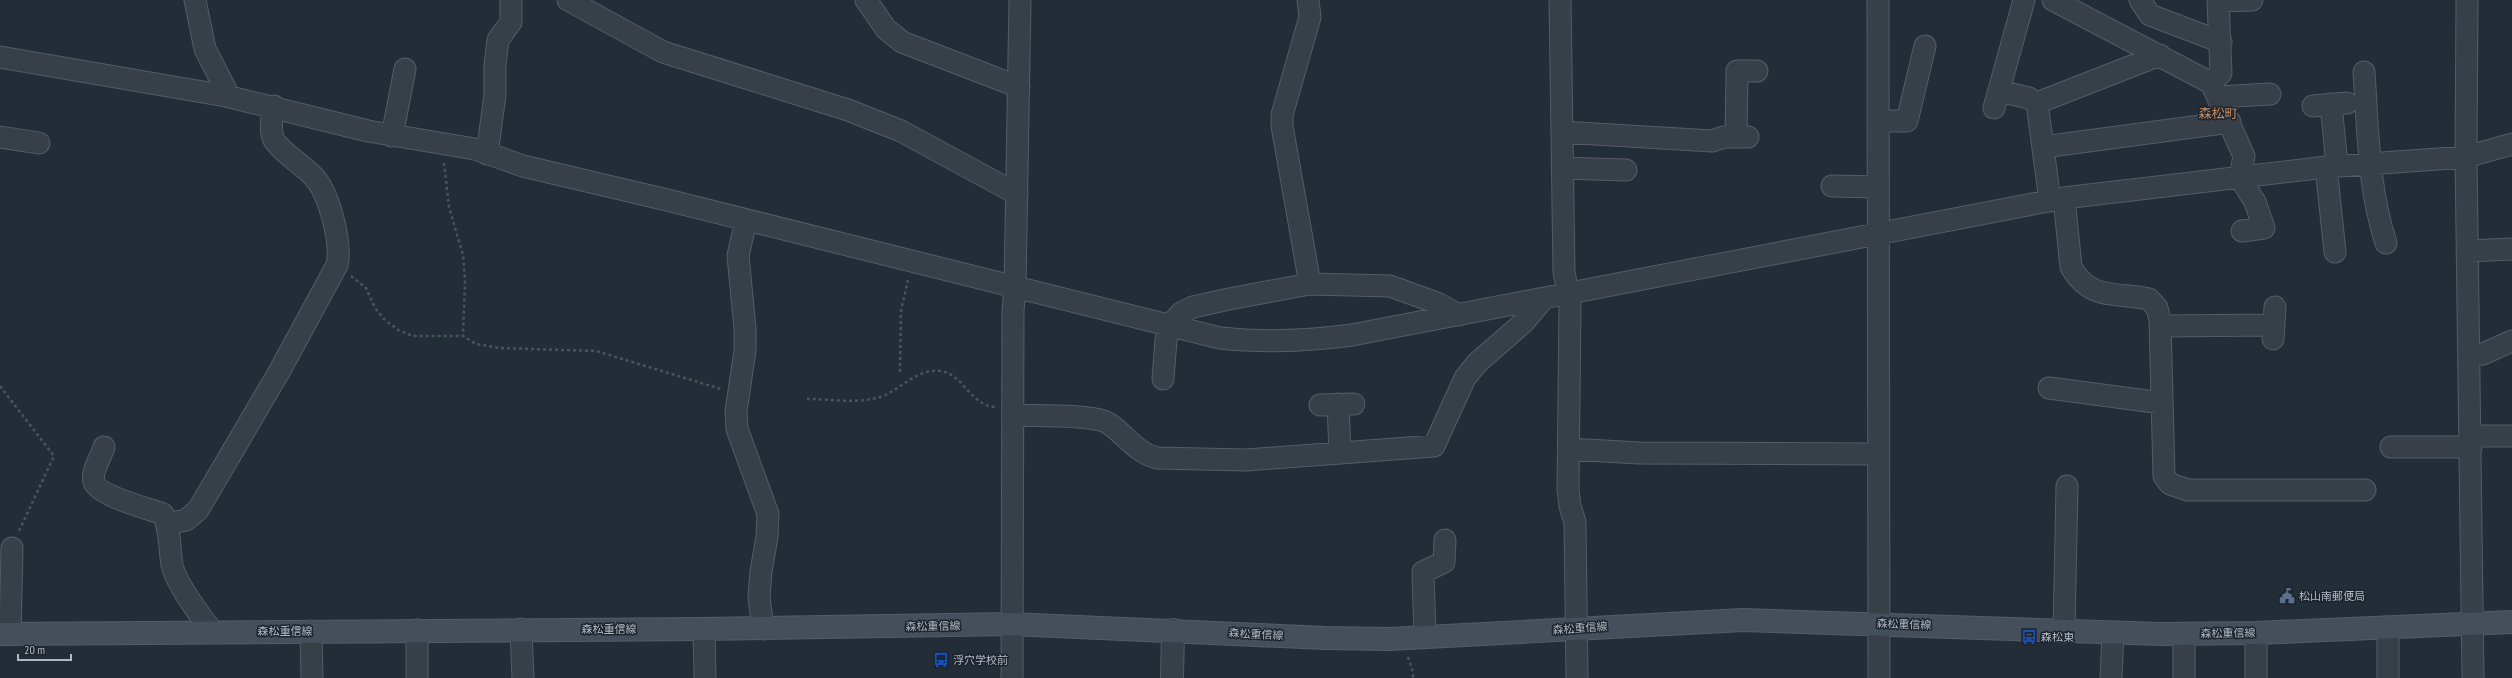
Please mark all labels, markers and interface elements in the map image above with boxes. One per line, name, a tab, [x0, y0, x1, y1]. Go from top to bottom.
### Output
district label: 森松町	[2198, 105, 2238, 122]
public building icon: 松山南郵便局	[2278, 587, 2296, 605]
place label: 松山南郵便局	[2299, 589, 2365, 603]
street label: 森松重信線	[1876, 616, 1932, 632]
street label: 森松重信線	[905, 619, 961, 633]
street label: 森松重信線	[1552, 619, 1608, 637]
street label: 森松重信線	[582, 622, 637, 636]
street label: 森松重信線	[258, 624, 313, 638]
street label: 森松重信線	[1228, 626, 1284, 642]
street label: 森松重信線	[2200, 626, 2256, 640]
bus stop icon: 森松東	[2020, 628, 2038, 646]
place label: 森松東	[2041, 630, 2074, 644]
scale bar	[18, 636, 71, 662]
text: 20 m	[24, 642, 45, 657]
bus stop icon: 浮穴学校前	[932, 651, 950, 669]
place label: 浮穴学校前	[953, 653, 1008, 667]

